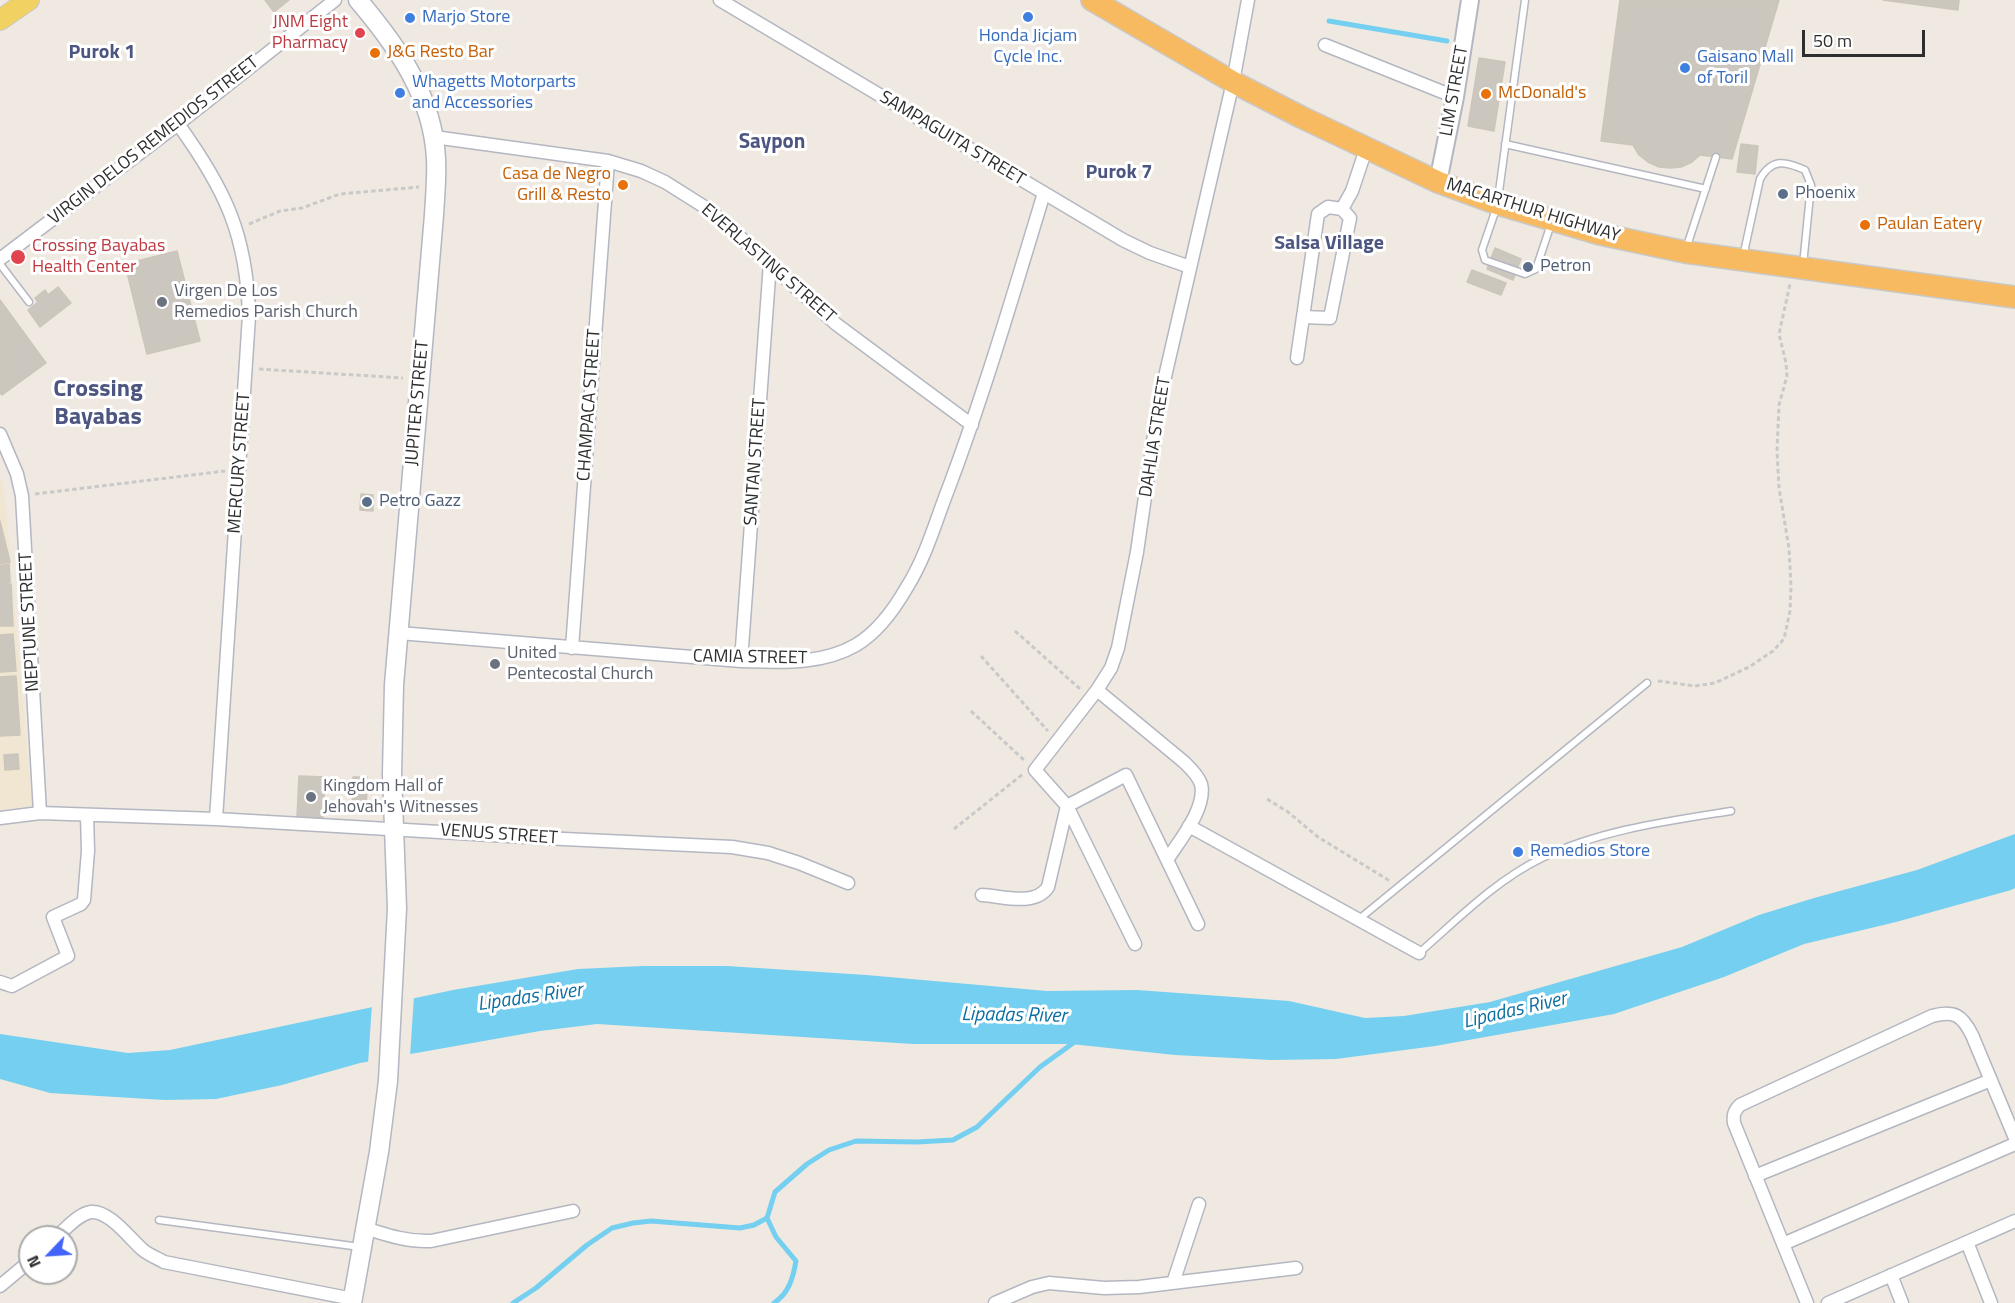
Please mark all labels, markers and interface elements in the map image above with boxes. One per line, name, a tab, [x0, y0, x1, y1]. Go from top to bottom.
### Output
place label: Marjo Store	[422, 7, 510, 29]
marker: Honda Jicjam Cycle Inc.	[1021, 10, 1035, 24]
marker: Marjo Store	[403, 11, 417, 25]
place label: JNM Eight Pharmacy	[272, 12, 348, 54]
scale bar	[1805, 18, 1928, 56]
marker: JNM Eight Pharmacy	[353, 26, 367, 40]
place label: Honda Jicjam Cycle Inc.	[979, 26, 1077, 68]
text: 50 m	[1813, 27, 1852, 54]
district label: Purok 1	[69, 41, 135, 65]
place label: J&G Resto Bar	[387, 42, 494, 64]
street label: LIM STREET	[1436, 44, 1474, 138]
marker: J&G Resto Bar	[368, 46, 382, 60]
place label: Gaisano Mall of Toril	[1697, 47, 1794, 90]
street label: VIRGIN DELOS REMEDIOS STREET	[45, 52, 263, 230]
marker: Gaisano Mall of Toril	[1678, 61, 1692, 75]
place label: Whagetts Motorparts and Accessories	[412, 72, 576, 115]
place label: McDonald's	[1498, 83, 1586, 105]
marker: Whagetts Motorparts and Accessories	[393, 86, 407, 100]
street label: SAMPAGUITA STREET	[875, 87, 1029, 191]
marker: McDonald's	[1479, 87, 1493, 101]
district label: Saypon	[739, 130, 805, 156]
district label: Purok 7	[1086, 161, 1152, 185]
place label: Casa de Negro Grill & Resto	[502, 164, 611, 207]
street label: MACARTHUR HIGHWAY	[1444, 174, 1622, 248]
marker: Casa de Negro Grill & Resto	[616, 178, 630, 192]
place label: Phoenix	[1795, 183, 1856, 205]
marker: Phoenix	[1776, 187, 1790, 201]
street label: EVERLASTING STREET	[696, 200, 840, 328]
place label: Paulan Eatery	[1877, 214, 1982, 236]
marker: Paulan Eatery	[1858, 218, 1872, 232]
district label: Salsa Village	[1274, 232, 1384, 256]
place label: Crossing Bayabas Health Center	[32, 236, 165, 278]
marker: Crossing Bayabas Health Center	[9, 248, 27, 266]
place label: Petron	[1540, 256, 1591, 278]
marker: Petron	[1521, 260, 1535, 274]
place label: Virgen De Los Remedios Parish Church	[174, 281, 358, 324]
marker: Virgen De Los Remedios Parish Church	[155, 295, 169, 309]
street label: CHAMPACA STREET	[574, 328, 606, 482]
street label: JUPITER STREET	[402, 339, 434, 467]
street label: DAHLIA STREET	[1136, 375, 1176, 499]
district label: Crossing Bayabas	[53, 376, 143, 432]
street label: MERCURY STREET	[224, 392, 256, 534]
street label: SANTAN STREET	[741, 398, 771, 526]
place label: Petro Gazz	[379, 491, 461, 513]
marker: Petro Gazz	[360, 495, 374, 509]
street label: NEPTUNE STREET	[16, 552, 44, 692]
place label: United Pentecostal Church	[507, 643, 653, 686]
street label: CAMIA STREET	[693, 646, 807, 670]
marker: United Pentecostal Church	[488, 657, 502, 671]
place label: Kingdom Hall of Jehovah's Witnesses	[323, 776, 478, 818]
marker: Kingdom Hall of Jehovah's Witnesses	[304, 790, 318, 804]
street label: VENUS STREET	[440, 820, 558, 850]
place label: Remedios Store	[1530, 841, 1650, 863]
marker: Remedios Store	[1511, 845, 1525, 859]
water label: Lipadas River	[476, 979, 584, 1017]
water label: Lipadas River	[1461, 987, 1569, 1035]
water label: Lipadas River	[961, 1003, 1067, 1029]
north arrow	[18, 1225, 78, 1285]
text: N	[20, 1252, 47, 1272]

